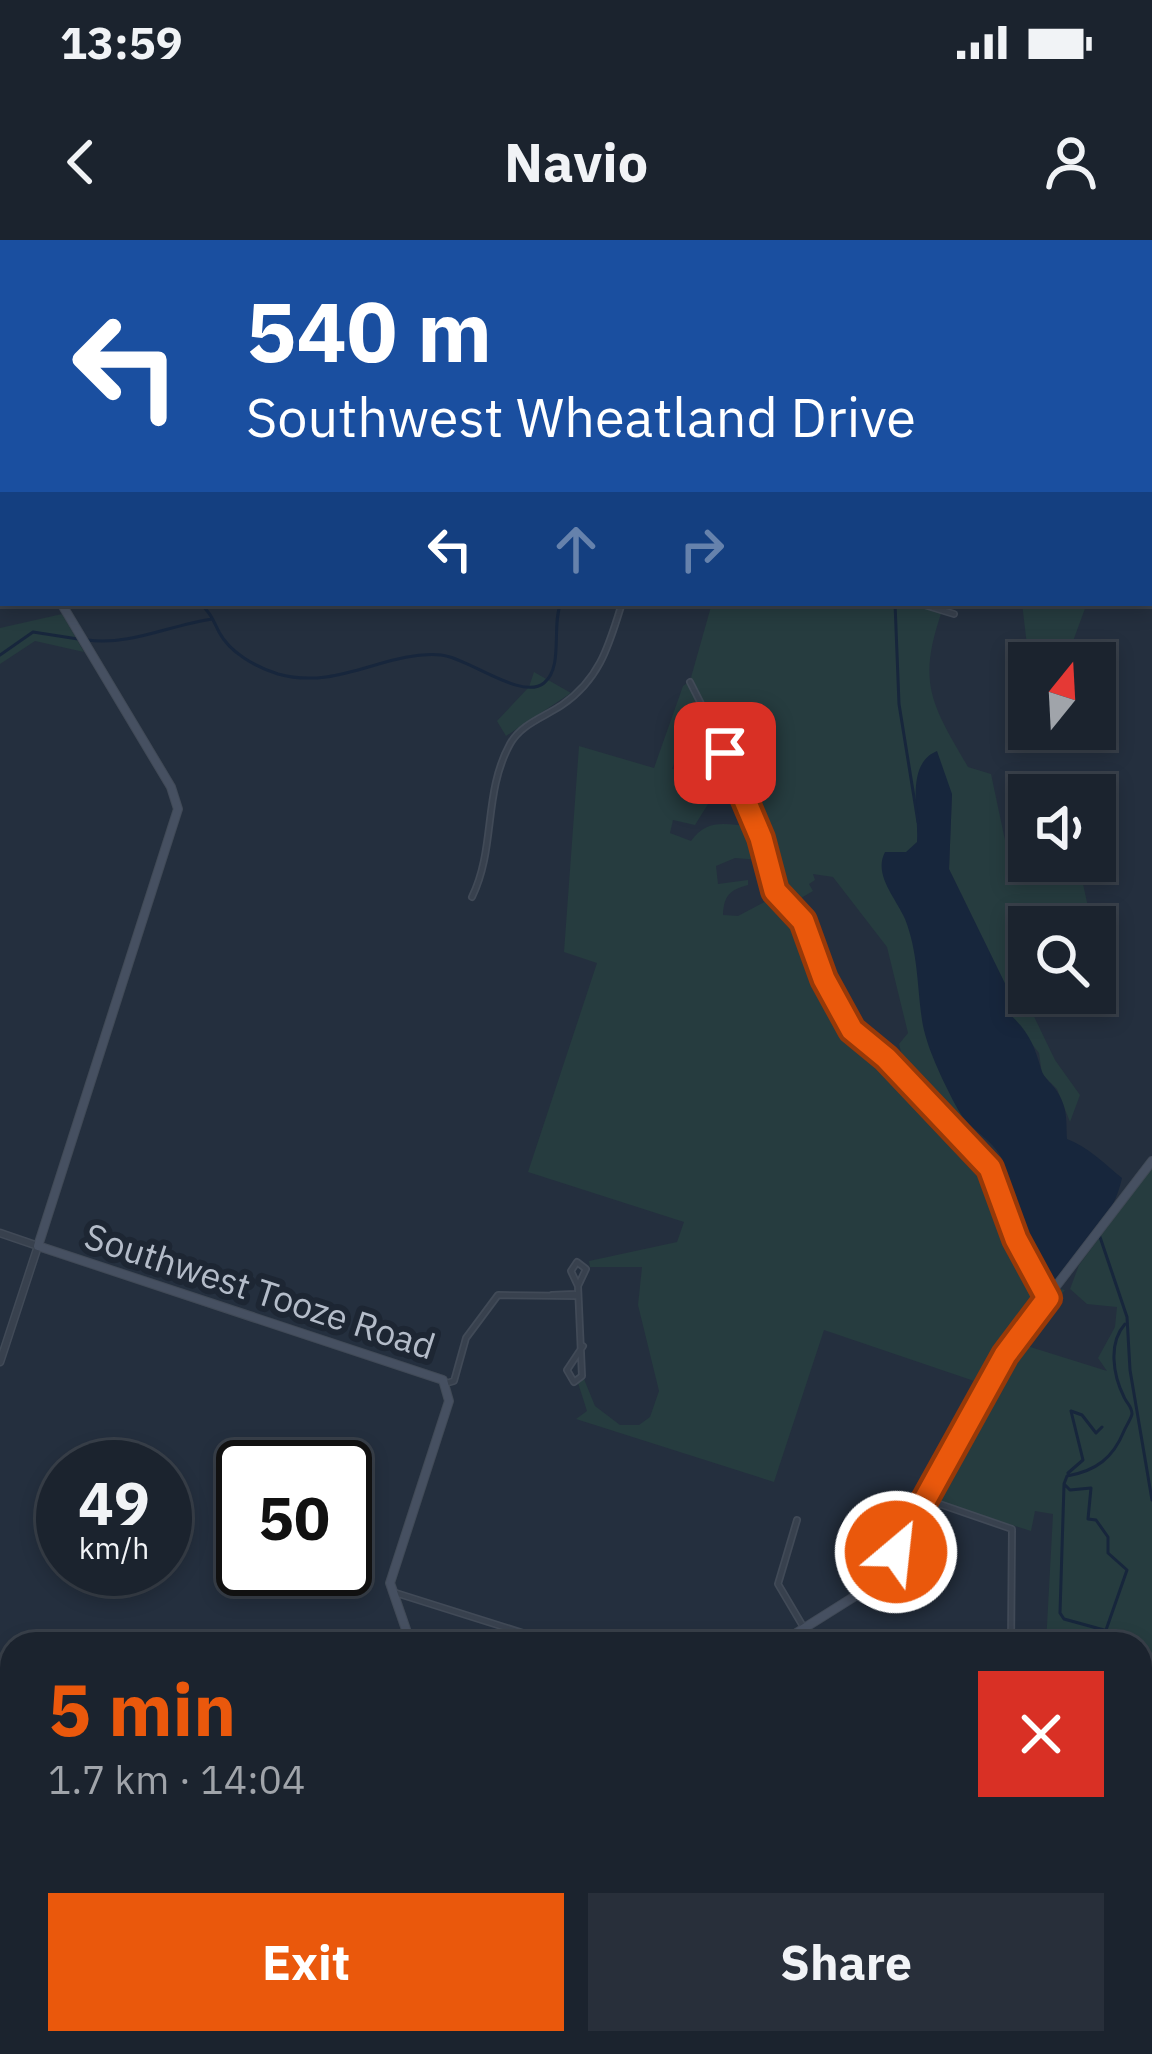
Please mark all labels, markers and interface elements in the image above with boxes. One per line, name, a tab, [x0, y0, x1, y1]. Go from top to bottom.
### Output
text: 13:59	[60, 13, 183, 71]
text: Navio	[504, 127, 648, 197]
icon: back	[48, 129, 114, 195]
icon: person	[1038, 129, 1104, 195]
text: 540 m	[246, 276, 492, 385]
icon: left	[48, 288, 204, 444]
text: Southwest Wheatland Drive	[246, 382, 916, 452]
icon: left	[417, 516, 483, 582]
icon: ahead	[543, 516, 609, 582]
icon: right	[669, 516, 735, 582]
north arrow	[1008, 642, 1116, 750]
map controls	[1008, 642, 1116, 1014]
pin	[674, 702, 776, 804]
icon: arrive	[692, 720, 758, 786]
button: sound	[1008, 774, 1116, 882]
button: search	[1008, 906, 1116, 1014]
street label: Southwest Tooze Road	[79, 1212, 441, 1369]
speed limit sign: 50	[216, 1440, 372, 1596]
text: 49	[78, 1463, 150, 1542]
position arrow	[833, 1489, 959, 1615]
text: km/h	[79, 1528, 149, 1567]
text: 5 min	[48, 1662, 236, 1756]
button: close	[978, 1671, 1104, 1797]
text: 1.7 km · 14:04	[48, 1754, 305, 1805]
button: Exit	[48, 1893, 564, 2031]
button: Share	[588, 1893, 1104, 2031]

